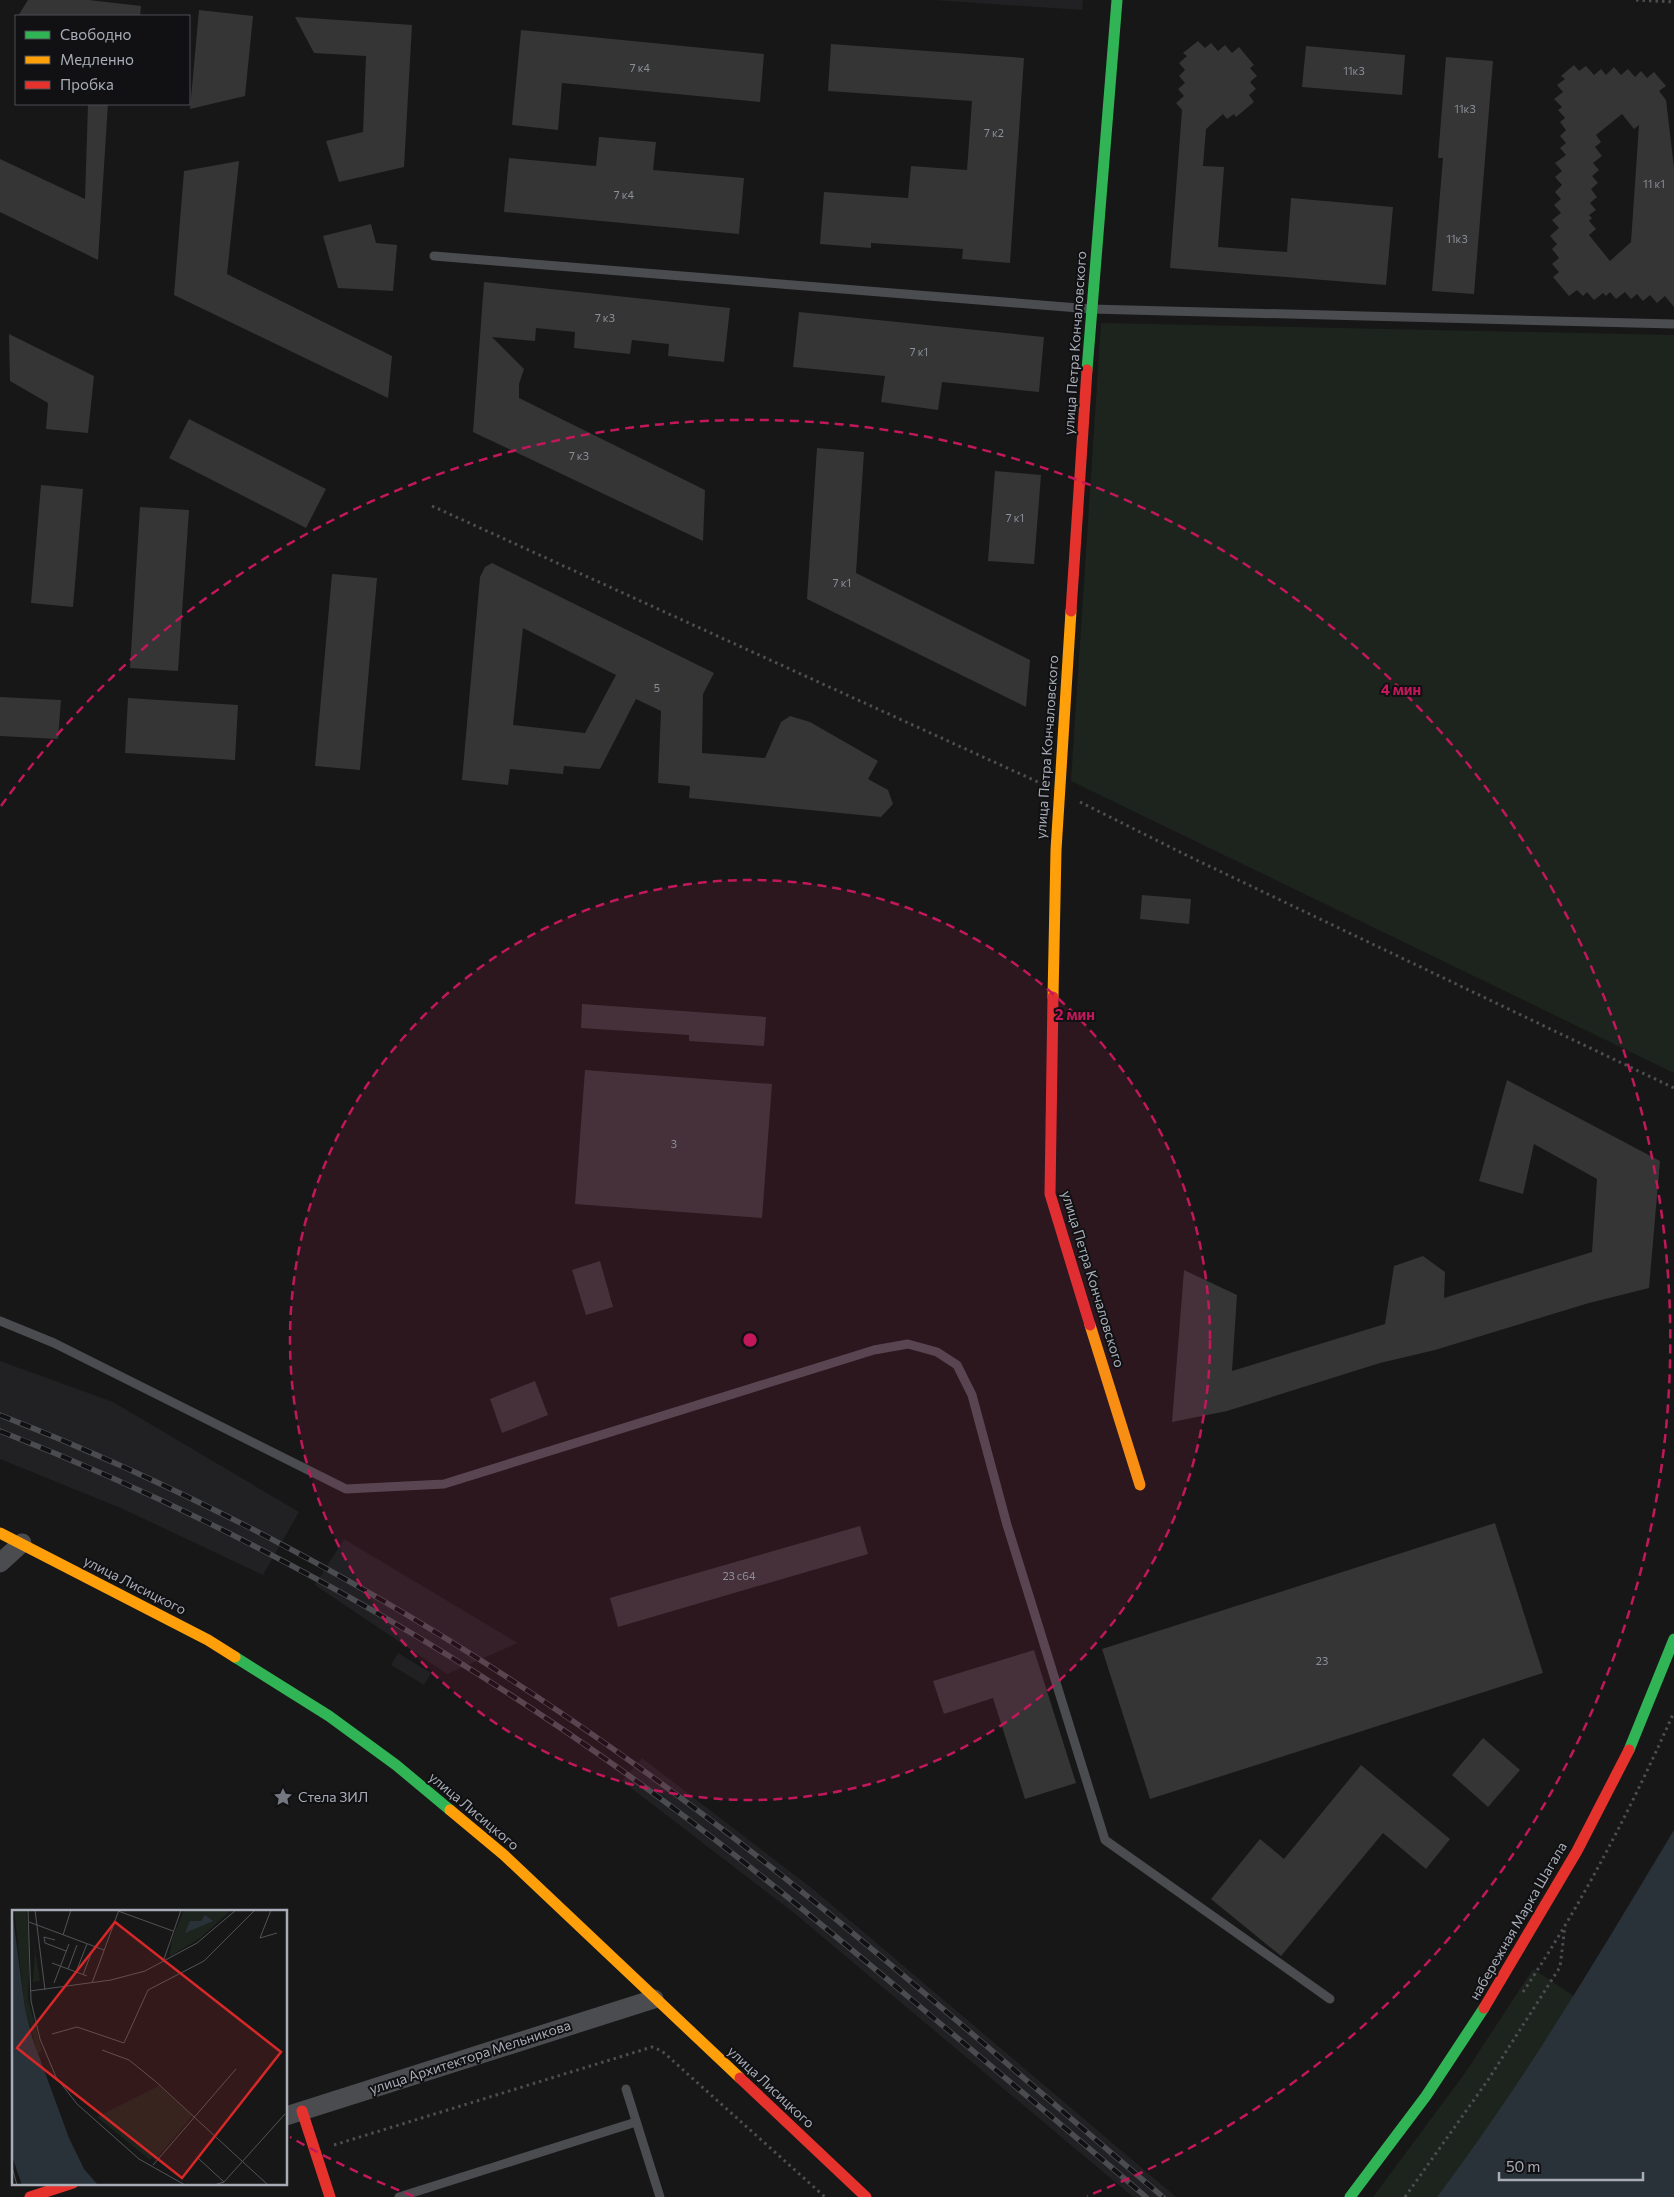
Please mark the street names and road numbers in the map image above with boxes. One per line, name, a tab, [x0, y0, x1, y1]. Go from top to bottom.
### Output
street label: улица Петра Кончаловского	[1060, 250, 1089, 435]
street label: улица Петра Кончаловского	[1032, 654, 1061, 839]
street label: улица Петра Кончаловского	[1058, 1188, 1129, 1369]
street label: улица Лисицкого	[81, 1551, 189, 1618]
street label: улица Лисицкого	[426, 1768, 523, 1853]
street label: набережная Марка Шагала	[1465, 1839, 1570, 2003]
street label: улица Архитектора Мельникова	[367, 2016, 573, 2097]
street label: улица Лисицкого	[724, 2042, 818, 2131]

